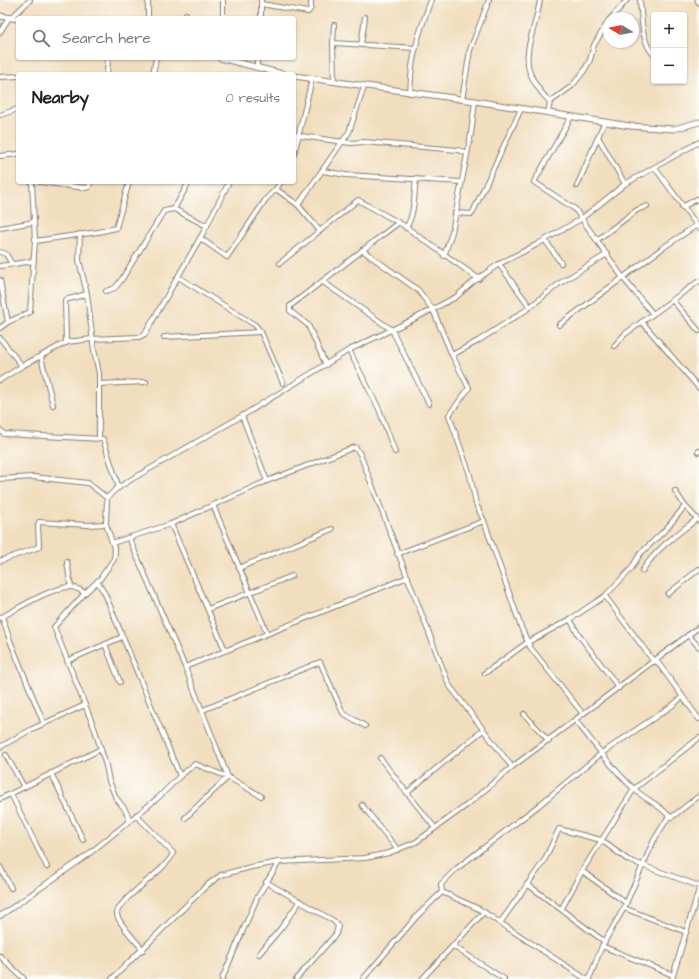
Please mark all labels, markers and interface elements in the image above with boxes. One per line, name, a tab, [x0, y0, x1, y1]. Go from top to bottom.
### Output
north arrow	[603, 12, 639, 48]
map controls	[651, 12, 687, 84]
button: +	[651, 12, 687, 48]
search box	[16, 16, 296, 60]
icon: search	[30, 27, 52, 49]
text: Search here	[62, 28, 151, 49]
button: −	[651, 48, 687, 84]
text: Nearby	[32, 86, 89, 110]
text: 0 results	[225, 89, 280, 107]

